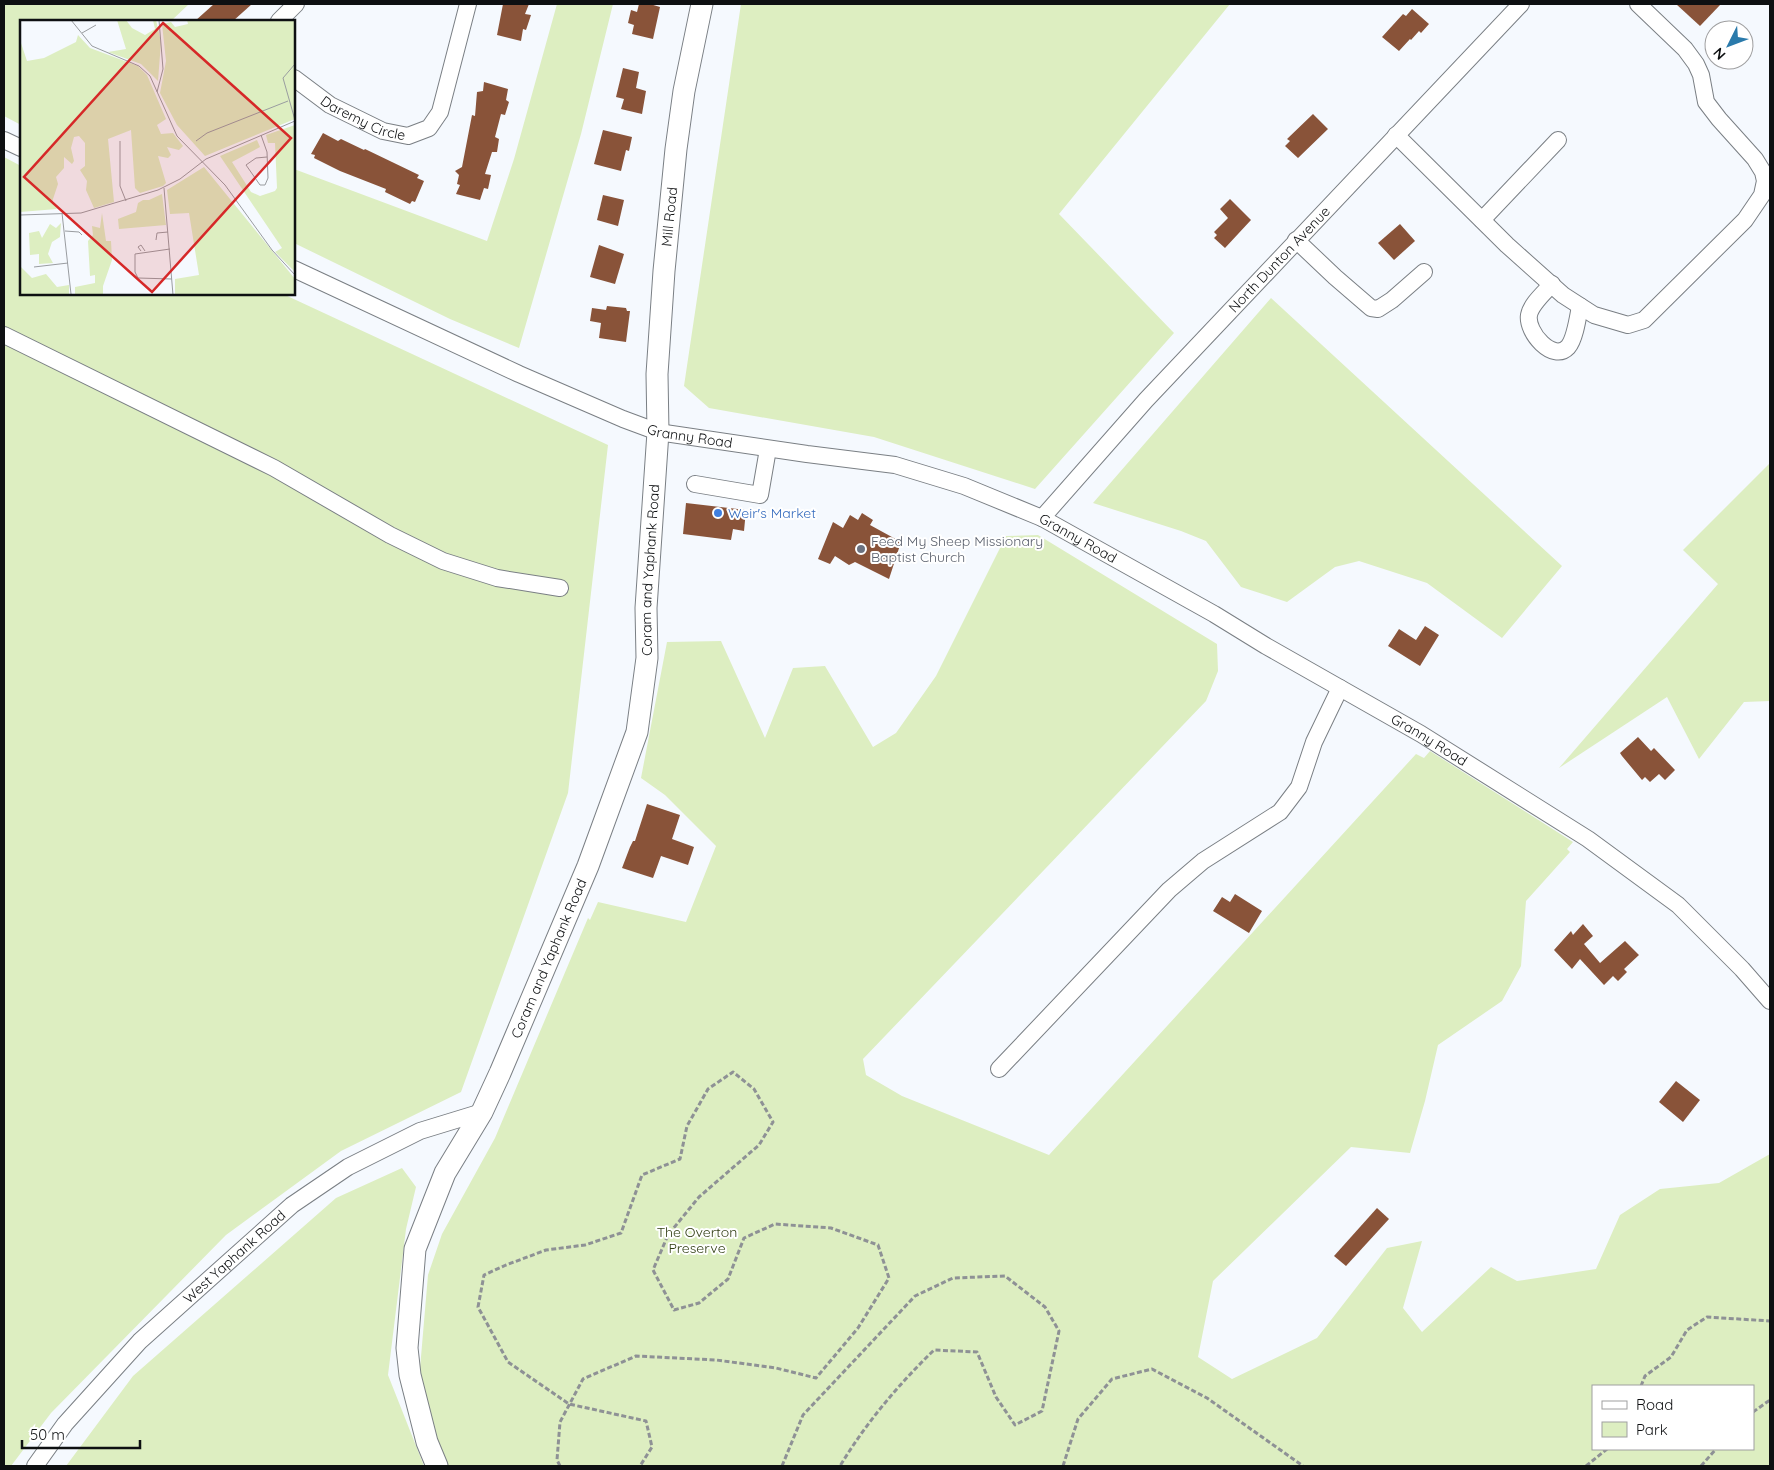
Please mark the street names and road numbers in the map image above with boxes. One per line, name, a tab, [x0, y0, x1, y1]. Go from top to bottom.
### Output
street label: Daremy Circle	[317, 92, 407, 144]
street label: Mill Road	[657, 186, 681, 247]
street label: North Dunton Avenue	[1225, 202, 1334, 316]
street label: Granny Road	[645, 420, 734, 452]
street label: Coram and Yaphank Road	[637, 484, 663, 656]
street label: Granny Road	[1036, 509, 1120, 567]
street label: Granny Road	[1388, 710, 1471, 770]
street label: Coram and Yaphank Road	[507, 876, 591, 1041]
street label: West Yaphank Road	[179, 1206, 289, 1307]

